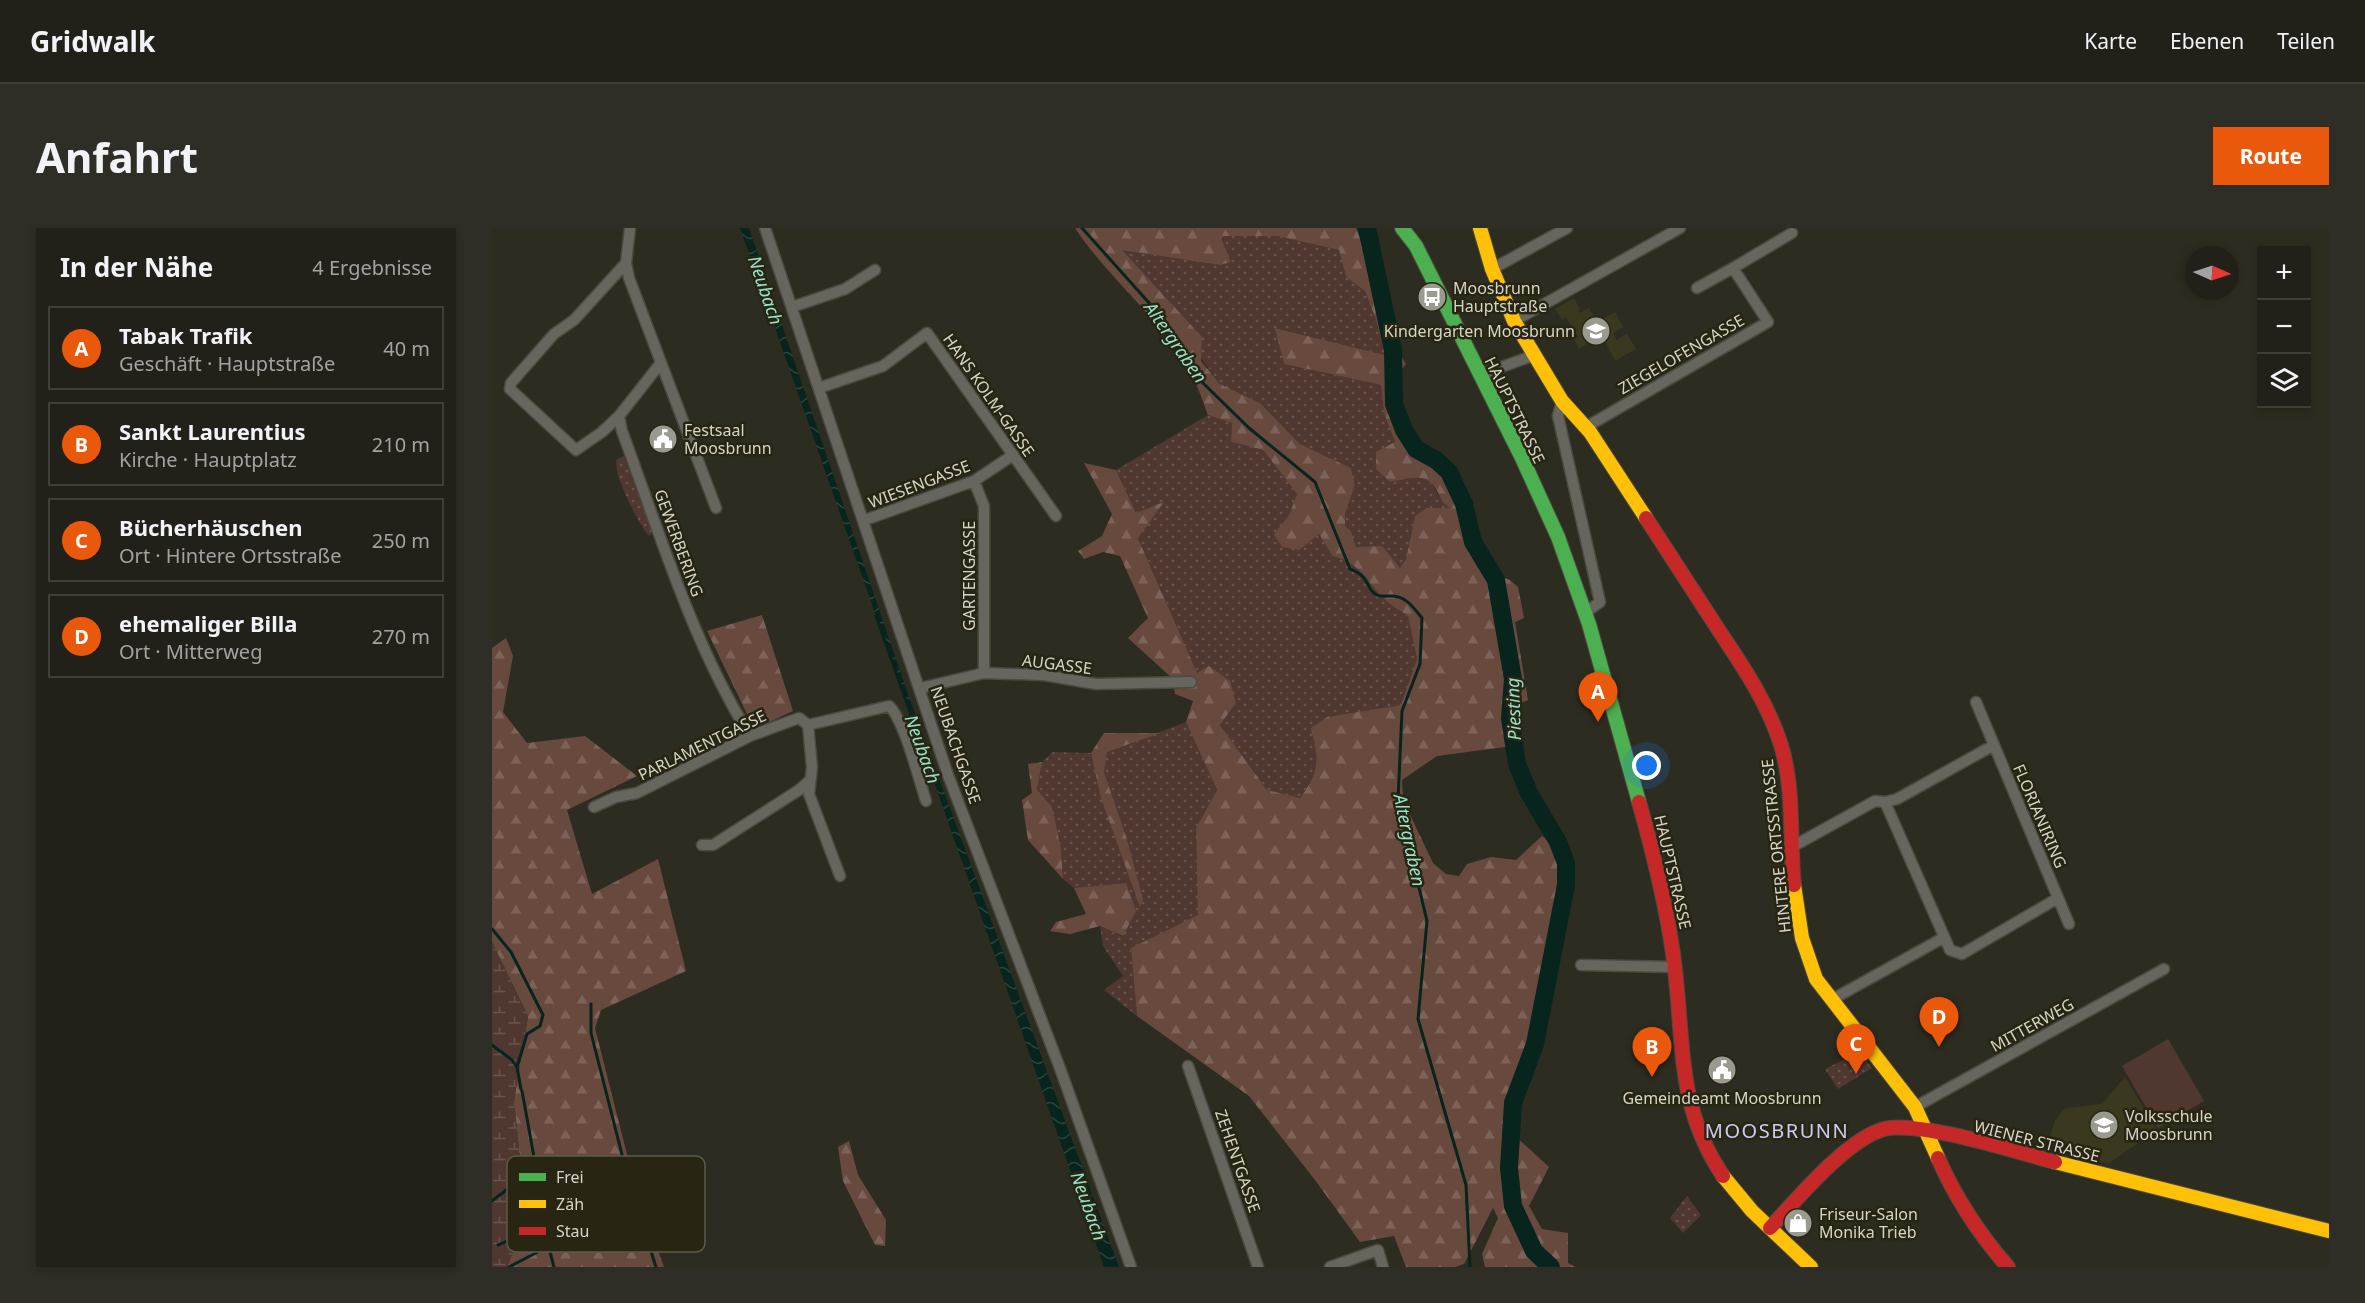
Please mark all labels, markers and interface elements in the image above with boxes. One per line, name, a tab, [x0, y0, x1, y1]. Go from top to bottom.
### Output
text: Gridwalk	[30, 22, 155, 60]
text: Karte	[2084, 27, 2137, 55]
text: Ebenen	[2170, 27, 2244, 55]
text: Teilen	[2277, 27, 2335, 55]
button: Route	[2213, 127, 2329, 185]
text: Anfahrt	[36, 128, 198, 185]
north arrow	[2185, 246, 2239, 300]
map controls	[2257, 246, 2311, 408]
button: +	[2257, 246, 2311, 300]
text: In der Nähe	[60, 249, 213, 285]
water label: Neubach	[743, 252, 789, 328]
text: 4 Ergebnisse	[312, 254, 432, 281]
place label: Moosbrunn Hauptstraße	[1453, 277, 1547, 317]
bus stop icon: Moosbrunn Hauptstraße	[1416, 281, 1448, 313]
water label: Altergraben	[1138, 295, 1213, 387]
button: −	[2257, 300, 2311, 354]
street label: ZIEGELOFENGASSE	[1614, 309, 1748, 399]
school or university icon: Kindergarten Moosbrunn	[1580, 315, 1612, 347]
text: Tabak Trafik	[119, 320, 252, 350]
place label: Kindergarten Moosbrunn	[1384, 320, 1575, 342]
street label: HANS KOLM-GASSE	[938, 329, 1040, 461]
text: A	[75, 335, 88, 362]
text: 40 m	[383, 335, 430, 362]
text: Geschäft · Hauptstraße	[119, 350, 335, 377]
street label: HAUPTSTRASSE	[1480, 353, 1550, 467]
button: layers	[2257, 354, 2311, 408]
text: Sankt Laurentius	[119, 416, 306, 446]
place label: Festsaal Moosbrunn	[684, 419, 772, 459]
public building icon: Festsaal Moosbrunn	[647, 423, 679, 455]
text: B	[75, 431, 88, 458]
text: 210 m	[372, 431, 430, 458]
text: Kirche · Hauptplatz	[119, 446, 297, 473]
street label: WIESENGASSE	[865, 454, 973, 514]
street label: GEWERBERING	[649, 486, 709, 600]
text: Bücherhäuschen	[119, 512, 302, 542]
street label: GARTENGASSE	[958, 521, 980, 631]
text: C	[75, 527, 88, 554]
text: 250 m	[372, 527, 430, 554]
text: Ort · Hintere Ortsstraße	[119, 542, 342, 569]
text: ehemaliger Billa	[119, 608, 297, 638]
text: D	[74, 623, 89, 650]
text: 270 m	[372, 623, 430, 650]
text: Ort · Mitterweg	[119, 638, 262, 665]
street label: AUGASSE	[1021, 649, 1093, 679]
pin: A	[1578, 672, 1618, 722]
water label: Piesting	[1500, 677, 1526, 741]
street label: NEUBACHGASSE	[926, 683, 986, 807]
street label: PARLAMENTGASSE	[634, 704, 770, 786]
water label: Neubach	[900, 711, 946, 787]
your location	[1632, 751, 1661, 780]
street label: HINTERE ORTSSTRASSE	[1756, 758, 1796, 934]
street label: FLORIANIRING	[2008, 761, 2072, 871]
water label: Altergraben	[1388, 790, 1432, 888]
street label: HAUPTSTRASSE	[1649, 813, 1697, 931]
street label: MITTERWEG	[1986, 993, 2078, 1057]
pin: D	[1920, 998, 1958, 1047]
pin: C	[1836, 1024, 1876, 1074]
pin: B	[1632, 1028, 1672, 1077]
public building icon: Gemeindeamt Moosbrunn	[1706, 1054, 1738, 1086]
place label: Gemeindeamt Moosbrunn	[1622, 1087, 1822, 1109]
place label: Volksschule Moosbrunn	[2125, 1105, 2213, 1145]
street label: ZEHENTGASSE	[1210, 1106, 1266, 1216]
school or university icon: Volksschule Moosbrunn	[2088, 1109, 2120, 1141]
street label: WIENER STRASSE	[1972, 1115, 2102, 1167]
district label: MOOSBRUNN	[1705, 1117, 1849, 1144]
legend	[507, 1156, 705, 1252]
text: Frei	[556, 1166, 584, 1188]
water label: Neubach	[1066, 1168, 1112, 1244]
text: Zäh	[556, 1193, 584, 1215]
place label: Friseur-Salon Monika Trieb	[1819, 1203, 1918, 1243]
shop icon: Friseur-Salon Monika Trieb	[1782, 1207, 1814, 1239]
text: Stau	[556, 1220, 589, 1242]

